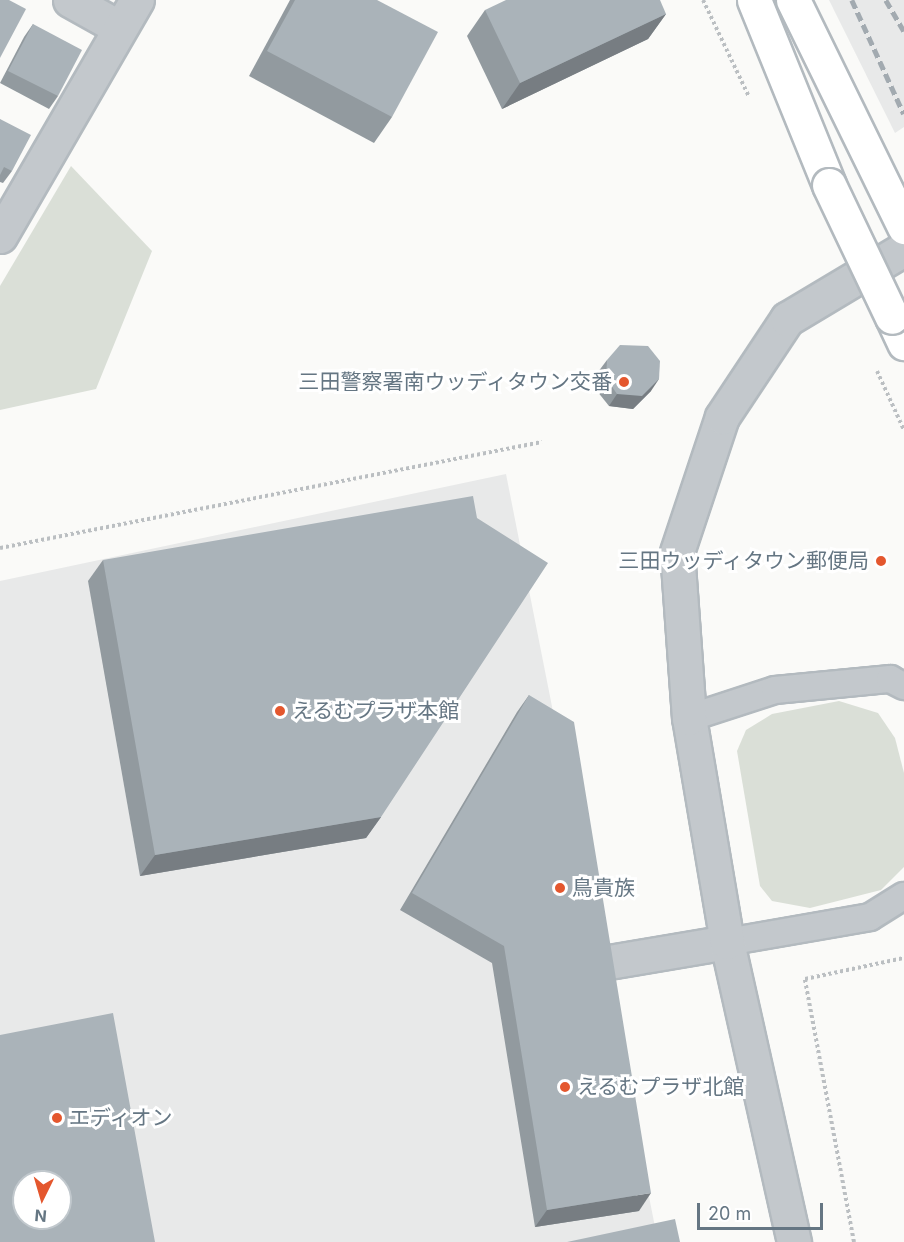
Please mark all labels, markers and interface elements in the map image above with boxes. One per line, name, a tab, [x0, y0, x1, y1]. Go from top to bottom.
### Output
place label: 三田警察署南ウッディタウン交番	[297, 369, 612, 395]
marker: 三田警察署南ウッディタウン交番	[617, 375, 631, 389]
place label: 三田ウッディタウン郵便局	[617, 548, 869, 574]
marker: 三田ウッディタウン郵便局	[874, 554, 888, 568]
place label: えるむプラザ本館	[292, 698, 460, 724]
marker: えるむプラザ本館	[273, 704, 287, 718]
place label: 鳥貴族	[572, 875, 635, 901]
marker: 鳥貴族	[553, 881, 567, 895]
place label: えるむプラザ北館	[577, 1074, 745, 1100]
marker: えるむプラザ北館	[558, 1080, 572, 1094]
place label: エディオン	[69, 1105, 174, 1131]
marker: エディオン	[50, 1111, 64, 1125]
north arrow	[12, 1170, 72, 1230]
scale bar	[700, 1191, 826, 1229]
text: 20 m	[708, 1203, 751, 1224]
text: N	[34, 1205, 48, 1226]

